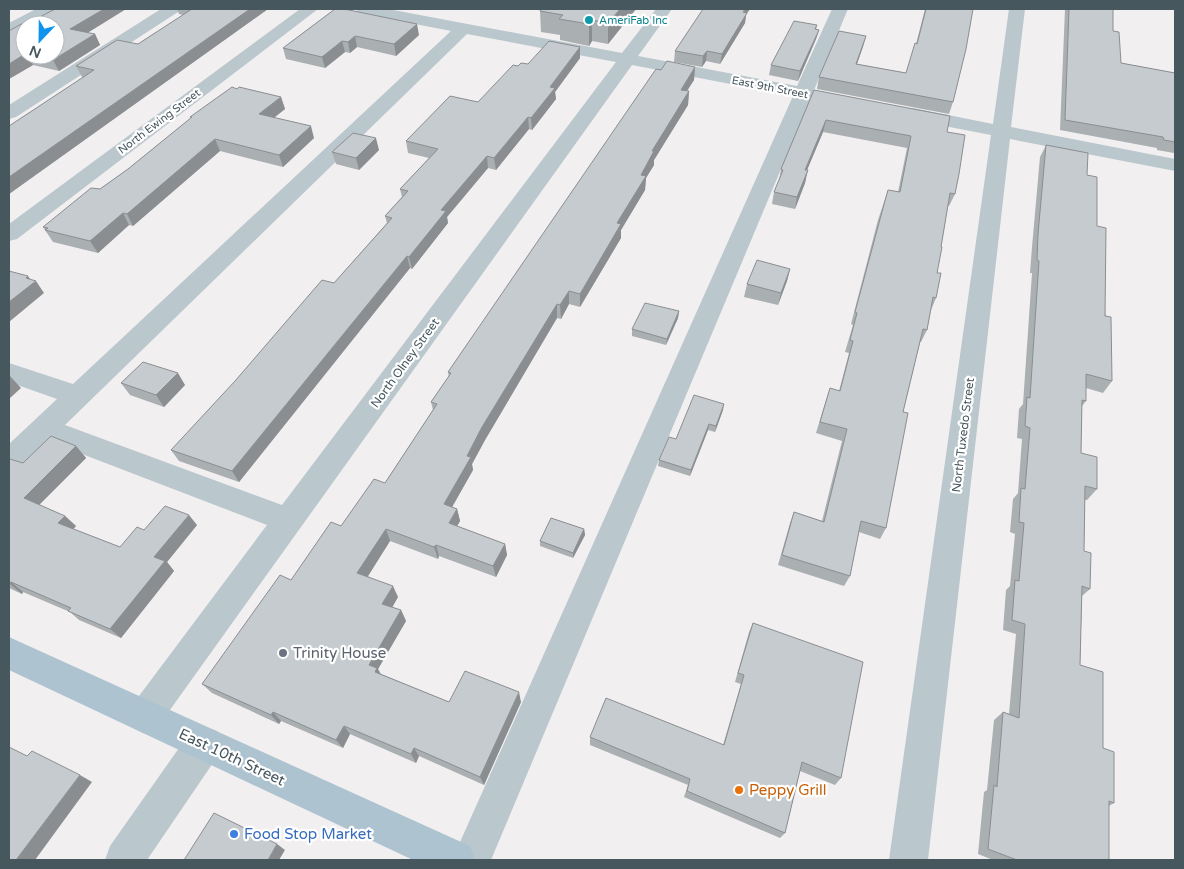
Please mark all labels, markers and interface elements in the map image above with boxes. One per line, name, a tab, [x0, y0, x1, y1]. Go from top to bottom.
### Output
marker: AmeriFab Inc	[583, 14, 595, 26]
place label: AmeriFab Inc	[599, 14, 668, 27]
north arrow	[15, 15, 65, 65]
text: N	[27, 42, 44, 62]
street label: East 9th Street	[731, 74, 809, 101]
street label: North Ewing Street	[116, 86, 203, 157]
street label: North Olney Street	[368, 315, 442, 410]
street label: North Tuxedo Street	[949, 376, 977, 493]
place label: Trinity House	[293, 644, 386, 662]
marker: Trinity House	[277, 647, 289, 659]
street label: East 10th Street	[176, 725, 288, 790]
place label: Peppy Grill	[749, 781, 826, 799]
marker: Peppy Grill	[733, 784, 745, 796]
place label: Food Stop Market	[244, 825, 372, 843]
marker: Food Stop Market	[228, 828, 240, 840]

